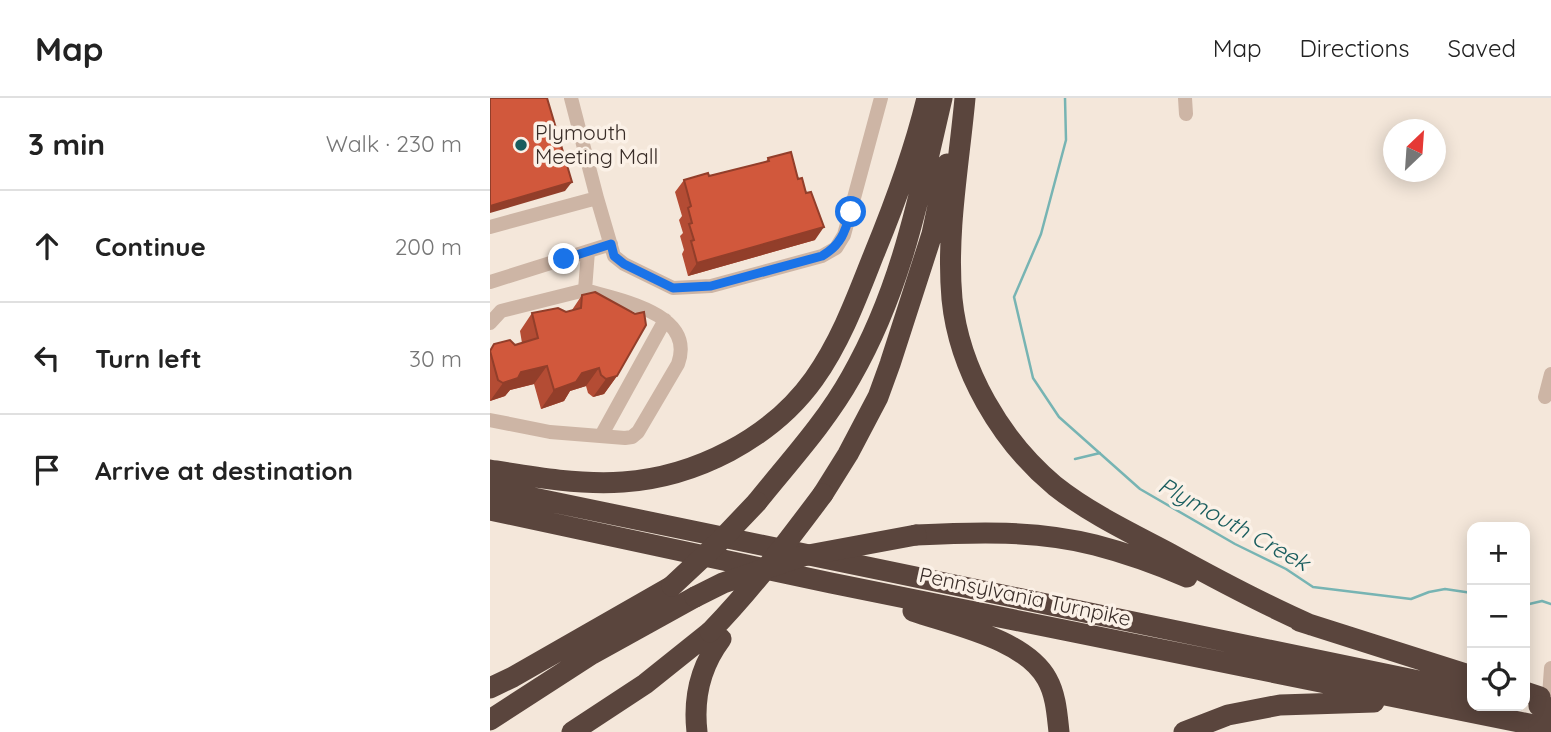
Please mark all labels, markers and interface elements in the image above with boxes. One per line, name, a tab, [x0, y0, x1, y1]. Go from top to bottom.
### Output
text: Map	[35, 28, 103, 69]
text: Map	[1213, 33, 1262, 63]
text: Directions	[1300, 33, 1410, 63]
text: Saved	[1448, 33, 1516, 63]
place label: Plymouth Meeting Mall	[535, 119, 658, 169]
north arrow	[1383, 119, 1446, 182]
text: 3 min	[28, 125, 105, 163]
text: Walk · 230 m	[326, 129, 462, 158]
marker: Plymouth Meeting Mall	[513, 137, 529, 153]
route start	[835, 196, 866, 227]
icon: ahead	[28, 227, 66, 265]
text: Continue	[95, 230, 206, 263]
text: 200 m	[395, 232, 462, 261]
route end	[548, 243, 579, 274]
icon: left	[28, 339, 66, 377]
text: Turn left	[95, 342, 202, 375]
text: 30 m	[409, 344, 462, 373]
icon: arrive	[28, 451, 66, 489]
text: Arrive at destination	[95, 454, 353, 487]
water label: Plymouth Creek	[1154, 470, 1316, 578]
map controls	[1467, 522, 1530, 711]
button: +	[1467, 522, 1530, 585]
street label: Pennsylvania Turnpike	[917, 561, 1133, 631]
button: −	[1467, 585, 1530, 648]
button: locate	[1467, 648, 1530, 711]

